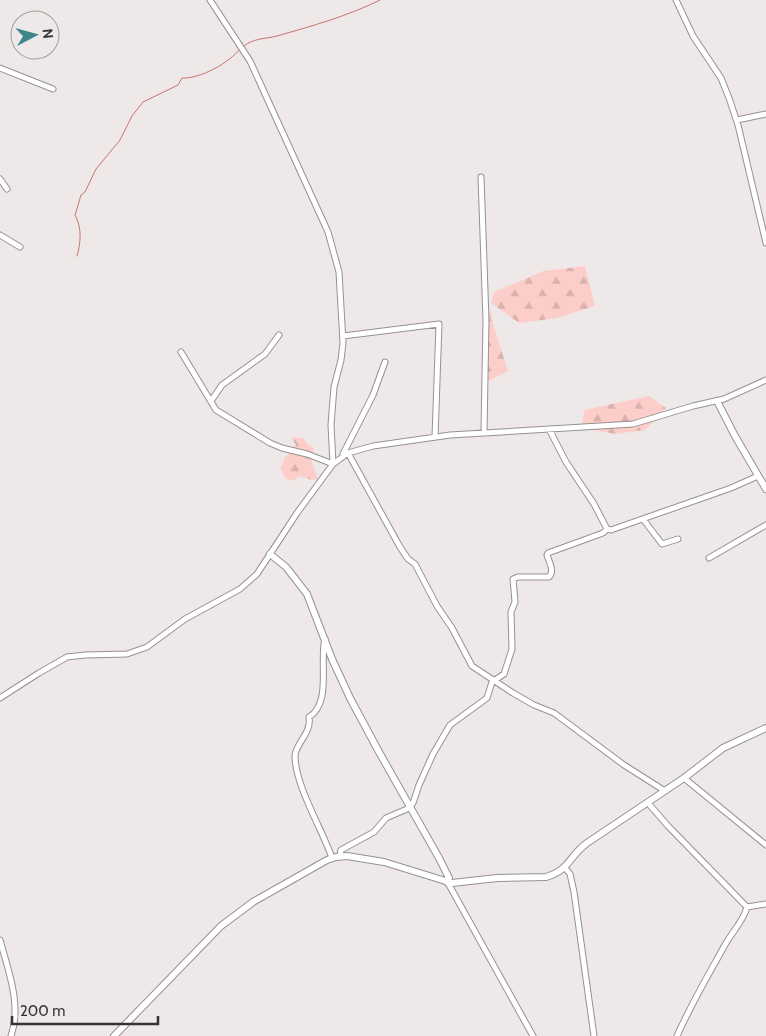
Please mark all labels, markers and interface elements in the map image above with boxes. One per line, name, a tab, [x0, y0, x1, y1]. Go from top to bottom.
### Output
north arrow	[10, 10, 60, 60]
text: N	[38, 28, 57, 40]
scale bar	[12, 994, 159, 1026]
text: 200 m	[20, 1002, 65, 1020]

